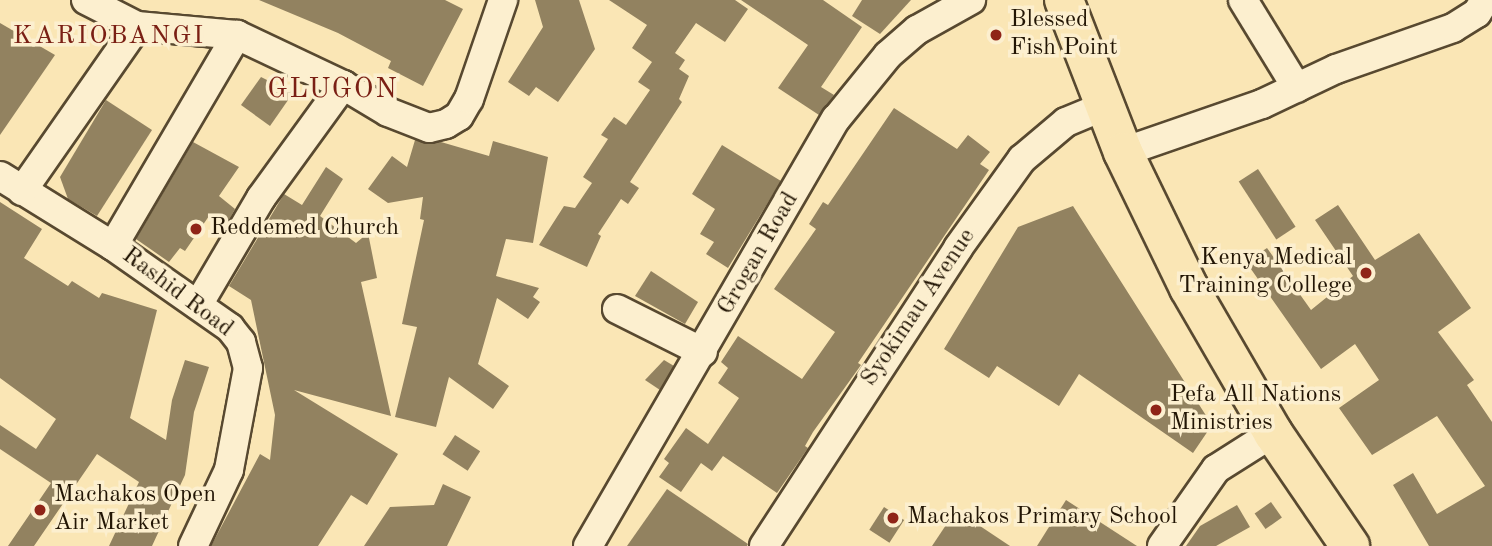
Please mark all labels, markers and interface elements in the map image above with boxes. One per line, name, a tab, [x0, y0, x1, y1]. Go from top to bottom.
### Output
place label: Blessed Fish Point	[1010, 7, 1118, 63]
district label: KARIOBANGI	[14, 21, 204, 53]
marker: Blessed Fish Point	[988, 27, 1004, 43]
district label: GLUGON	[268, 73, 398, 107]
street label: Grogan Road	[712, 187, 806, 321]
place label: Reddemed Church	[210, 215, 399, 243]
marker: Reddemed Church	[188, 221, 204, 237]
street label: Syokimau Avenue	[856, 224, 982, 392]
street label: Rashid Road	[116, 242, 238, 344]
place label: Kenya Medical Training College	[1179, 245, 1352, 301]
marker: Kenya Medical Training College	[1358, 265, 1374, 281]
place label: Pefa All Nations Ministries	[1170, 382, 1341, 438]
marker: Pefa All Nations Ministries	[1148, 402, 1164, 418]
place label: Machakos Open Air Market	[54, 482, 216, 538]
marker: Machakos Open Air Market	[32, 502, 48, 518]
place label: Machakos Primary School	[907, 504, 1177, 532]
marker: Machakos Primary School	[885, 510, 901, 526]

